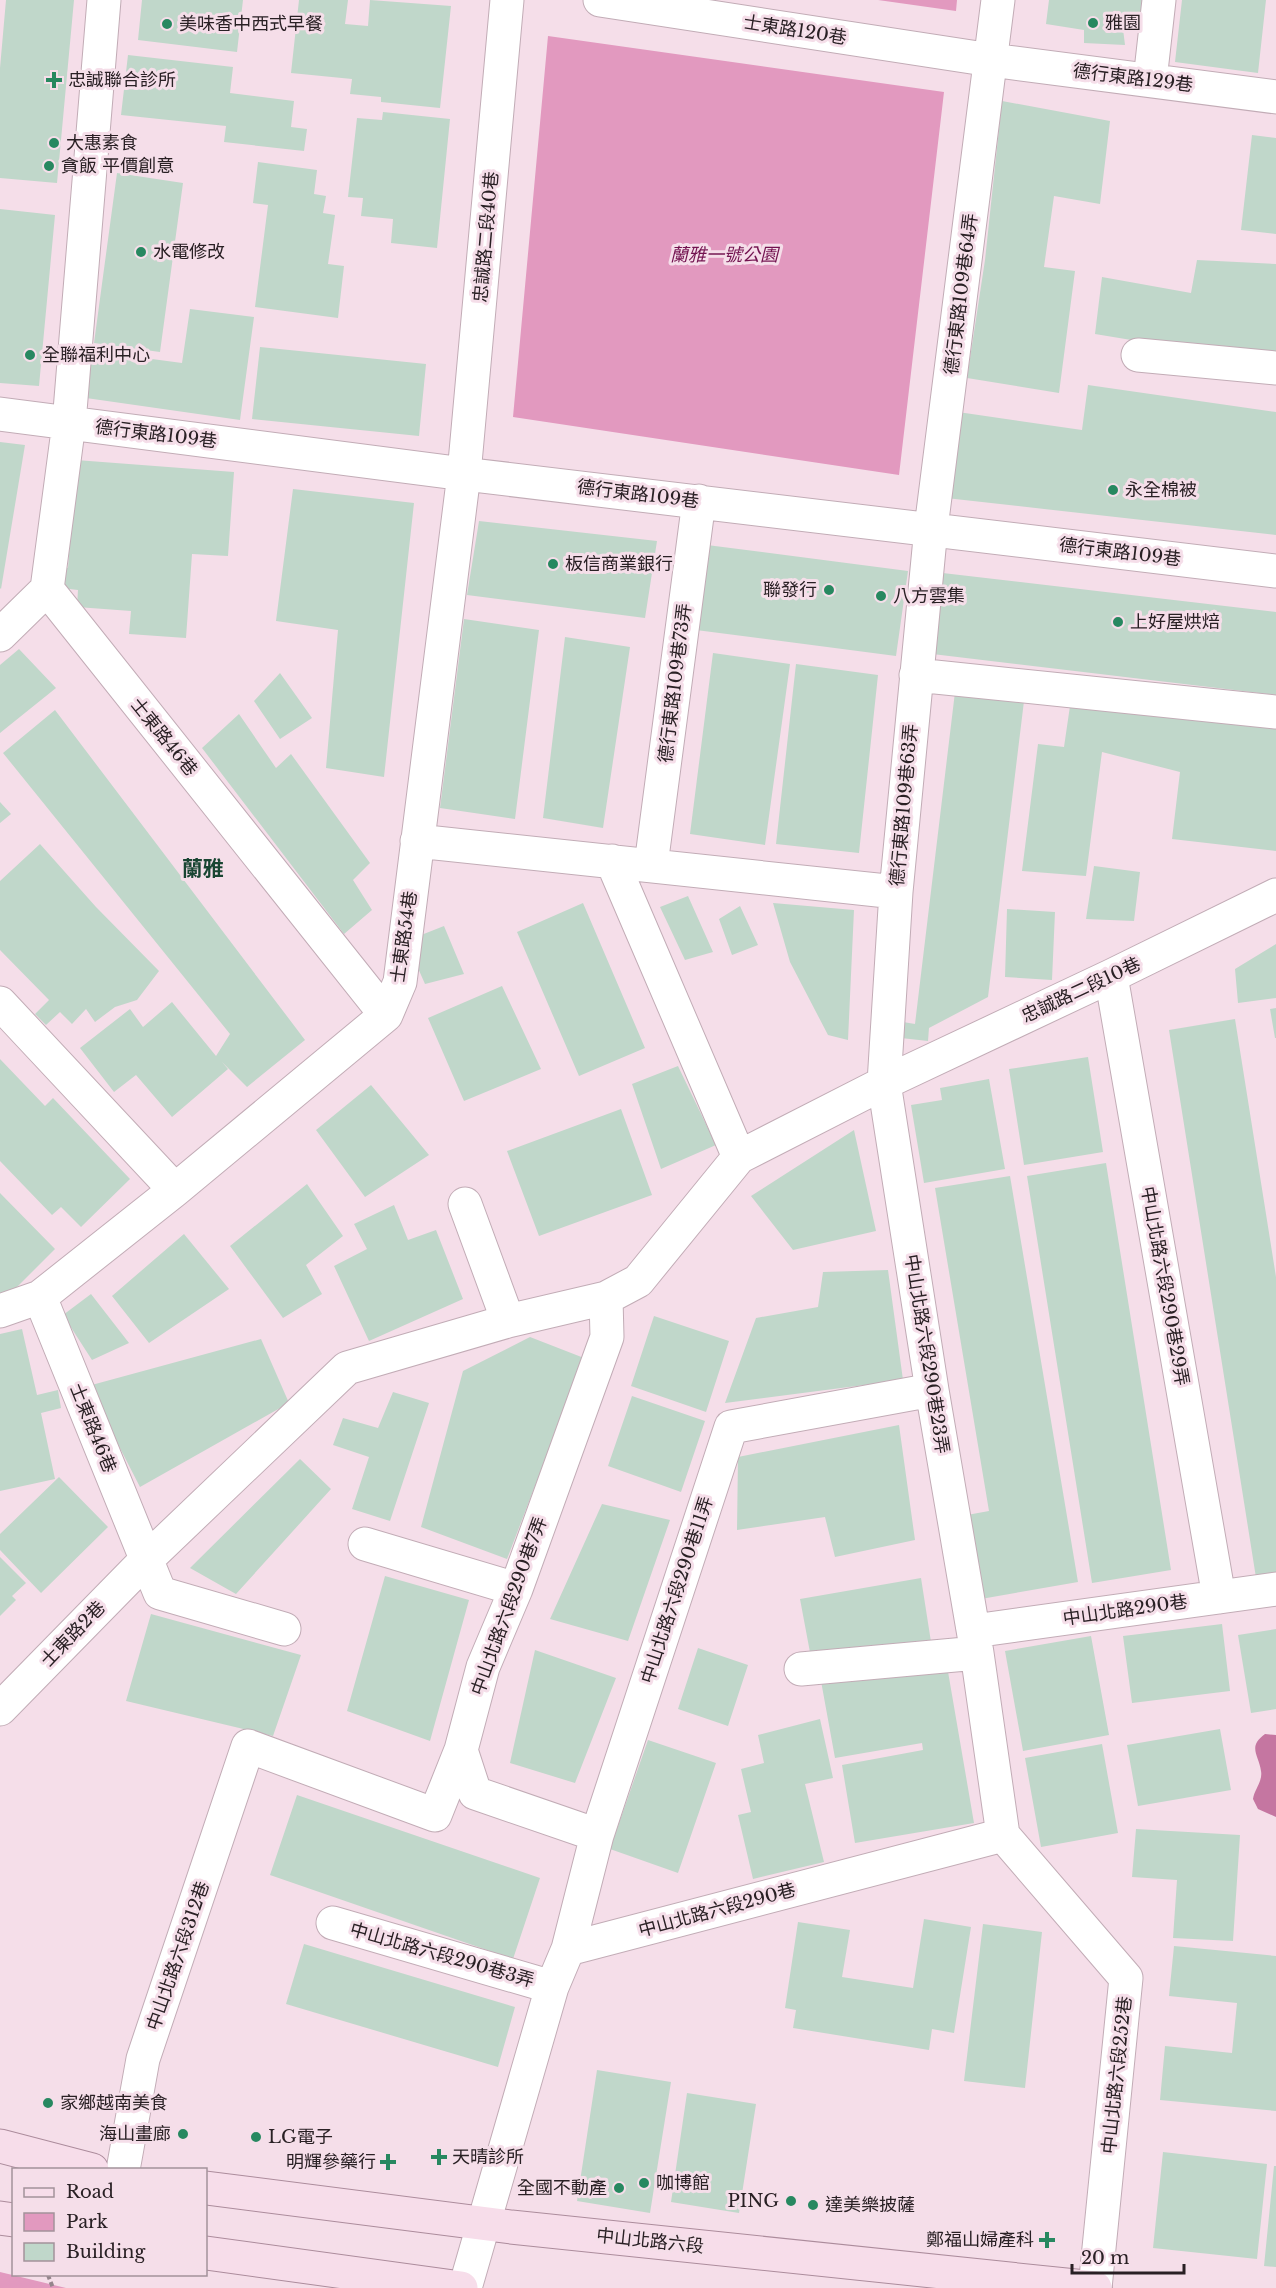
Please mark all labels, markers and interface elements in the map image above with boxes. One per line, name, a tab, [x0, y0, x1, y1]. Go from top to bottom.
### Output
street label: 士東路120巷	[742, 11, 848, 49]
place label: 雅園	[1105, 12, 1141, 34]
place label: 美味香中西式早餐	[179, 13, 323, 35]
marker: 雅園	[1086, 16, 1100, 30]
marker: 美味香中西式早餐	[160, 17, 174, 31]
street label: 德行東路129巷	[1072, 60, 1194, 96]
place label: 忠誠聯合診所	[68, 69, 176, 91]
marker: 忠誠聯合診所	[45, 71, 63, 89]
place label: 大惠素食	[66, 132, 138, 154]
marker: 大惠素食	[47, 136, 61, 150]
place label: 貪飯 平價創意	[61, 155, 174, 177]
marker: 貪飯 平價創意	[42, 159, 56, 173]
street label: 忠誠路二段40巷	[469, 171, 503, 303]
street label: 德行東路109巷64弄	[940, 212, 982, 376]
place label: 水電修改	[153, 241, 225, 263]
park label: 蘭雅一號公園	[670, 244, 781, 266]
marker: 水電修改	[134, 245, 148, 259]
place label: 全聯福利中心	[42, 344, 150, 366]
marker: 全聯福利中心	[23, 348, 37, 362]
street label: 德行東路109巷	[94, 416, 218, 452]
street label: 德行東路109巷	[576, 476, 700, 512]
place label: 永全棉被	[1125, 479, 1197, 501]
marker: 永全棉被	[1106, 483, 1120, 497]
street label: 德行東路109巷	[1058, 534, 1182, 570]
place label: 板信商業銀行	[565, 553, 673, 575]
marker: 板信商業銀行	[546, 557, 560, 571]
place label: 聯發行	[763, 579, 817, 601]
marker: 聯發行	[822, 583, 836, 597]
place label: 八方雲集	[893, 585, 965, 607]
marker: 八方雲集	[874, 589, 888, 603]
street label: 德行東路109巷73弄	[654, 602, 696, 764]
place label: 上好屋烘焙	[1130, 611, 1220, 633]
marker: 上好屋烘焙	[1111, 615, 1125, 629]
street label: 士東路46巷	[126, 694, 202, 780]
street label: 德行東路109巷63弄	[886, 723, 922, 887]
district label: 蘭雅	[182, 856, 224, 882]
street label: 士東路54巷	[387, 890, 421, 984]
street label: 忠誠路二段10巷	[1018, 953, 1144, 1027]
street label: 中山北路六段290巷29弄	[1137, 1185, 1193, 1387]
street label: 中山北路六段290巷23弄	[900, 1253, 954, 1455]
street label: 士東路46巷	[65, 1380, 121, 1476]
street label: 中山北路六段290巷11弄	[636, 1494, 718, 1686]
street label: 中山北路六段290巷7弄	[466, 1514, 552, 1698]
street label: 中山北路290巷	[1061, 1590, 1189, 1630]
street label: 士東路2巷	[36, 1596, 110, 1672]
street label: 中山北路六段290巷	[636, 1878, 798, 1942]
street label: 中山北路六段312巷	[142, 1879, 214, 2033]
street label: 中山北路六段290巷3弄	[347, 1918, 537, 1992]
street label: 中山北路六段252巷	[1098, 1995, 1136, 2155]
place label: 家鄉越南美食	[60, 2092, 168, 2114]
marker: 家鄉越南美食	[41, 2096, 55, 2110]
place label: 海山畫廊	[99, 2123, 171, 2145]
place label: LG電子	[268, 2126, 333, 2148]
marker: 海山畫廊	[176, 2127, 190, 2141]
marker: LG電子	[249, 2130, 263, 2144]
place label: 天晴診所	[452, 2146, 524, 2168]
marker: 天晴診所	[430, 2148, 448, 2166]
place label: 明輝參藥行	[286, 2151, 376, 2173]
marker: 明輝參藥行	[381, 2155, 395, 2169]
legend	[12, 2168, 207, 2276]
place label: 咖博館	[656, 2172, 710, 2194]
marker: 咖博館	[637, 2176, 651, 2190]
place label: 全國不動產	[517, 2177, 607, 2199]
text: Road	[66, 2181, 114, 2203]
marker: 全國不動產	[612, 2181, 626, 2195]
place label: PING	[727, 2190, 779, 2212]
marker: PING	[784, 2194, 798, 2208]
place label: 達美樂披薩	[825, 2194, 915, 2216]
marker: 達美樂披薩	[806, 2198, 820, 2212]
text: Park	[66, 2211, 108, 2233]
street label: 中山北路六段	[595, 2224, 705, 2258]
place label: 鄭福山婦產科	[926, 2229, 1034, 2251]
marker: 鄭福山婦產科	[1038, 2231, 1056, 2249]
scale bar	[1072, 2237, 1184, 2275]
text: Building	[66, 2241, 145, 2263]
text: 20 m	[1081, 2247, 1129, 2269]

